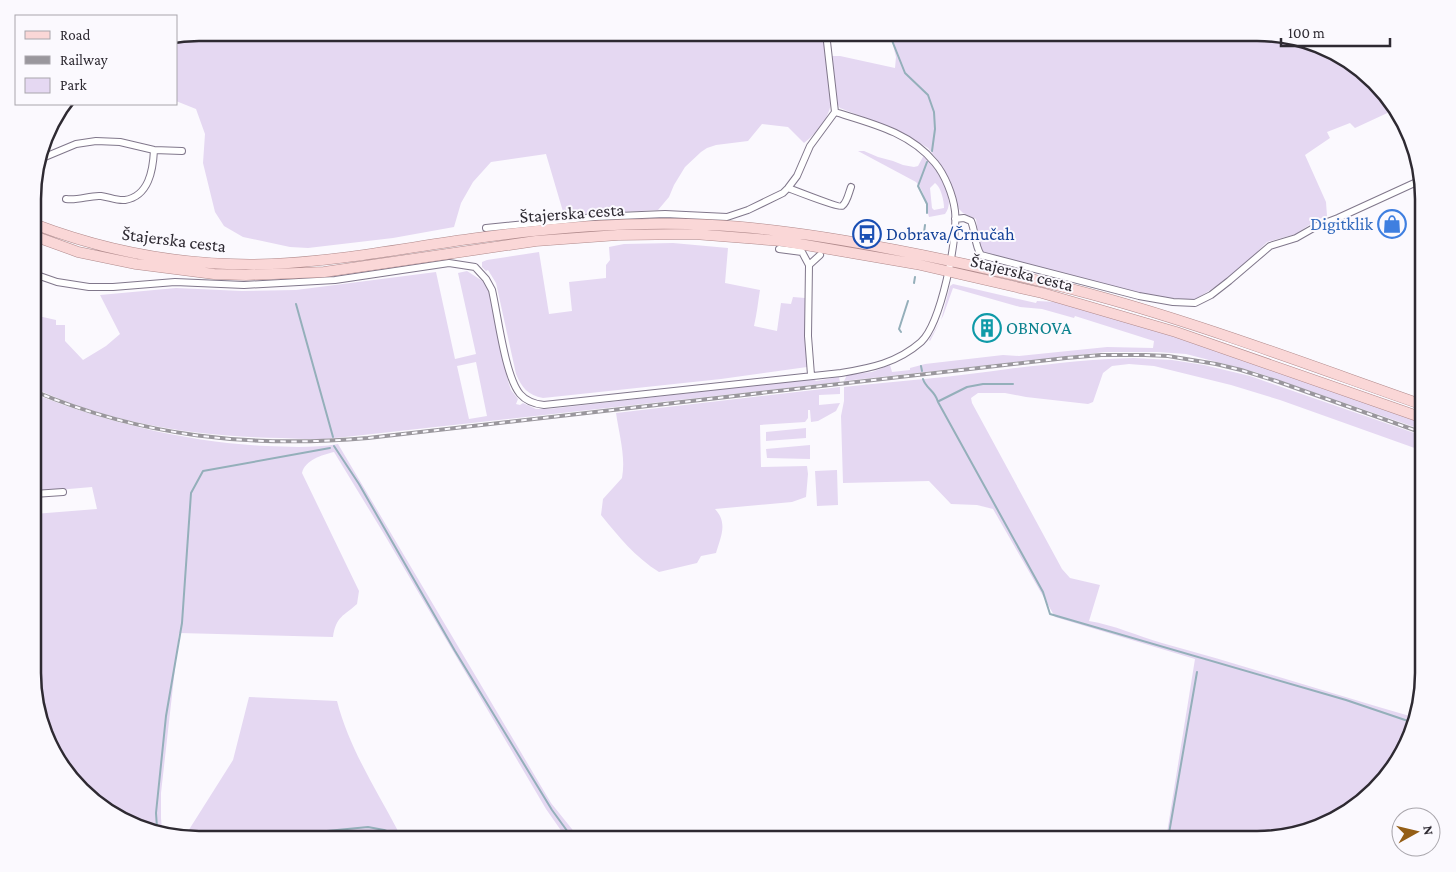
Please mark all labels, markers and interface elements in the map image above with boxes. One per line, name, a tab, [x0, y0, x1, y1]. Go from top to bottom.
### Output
legend	[15, 15, 178, 105]
scale bar	[1281, 15, 1390, 47]
text: 100 m	[1288, 25, 1325, 41]
text: Road	[60, 27, 91, 43]
text: Railway	[60, 52, 108, 69]
text: Park	[60, 77, 87, 93]
street label: Štajerska cesta	[519, 199, 625, 228]
shop icon: Digitklik	[1377, 209, 1407, 239]
place label: Digitklik	[1310, 214, 1373, 234]
bus stop icon: Dobrava/Črnučah	[852, 219, 882, 249]
street label: Štajerska cesta	[121, 224, 227, 257]
place label: Dobrava/Črnučah	[886, 224, 1015, 244]
street label: Štajerska cesta	[968, 251, 1075, 296]
building icon: OBNOVA	[972, 313, 1002, 343]
place label: OBNOVA	[1006, 318, 1072, 338]
north arrow	[1391, 807, 1441, 857]
text: N	[1420, 824, 1438, 836]

